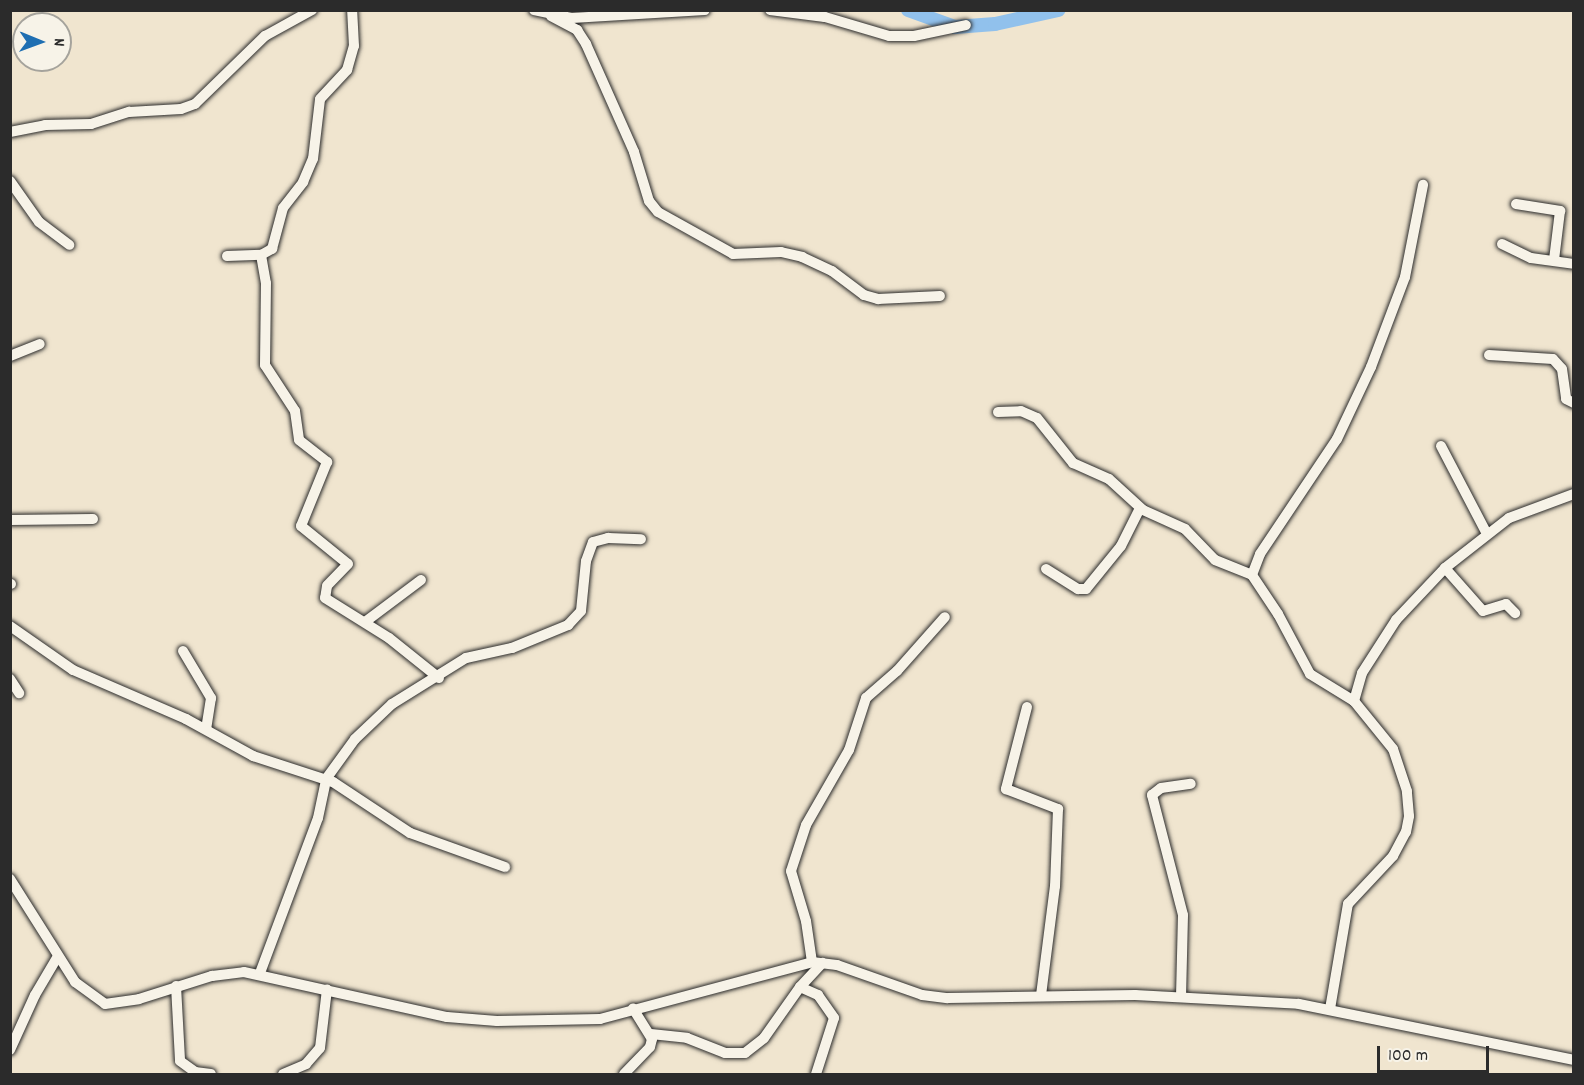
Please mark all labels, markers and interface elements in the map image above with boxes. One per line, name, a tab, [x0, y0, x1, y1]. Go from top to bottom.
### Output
north arrow	[12, 12, 72, 72]
text: N	[47, 38, 70, 46]
scale bar	[1380, 1034, 1492, 1072]
text: 100 m	[1388, 1044, 1428, 1069]

